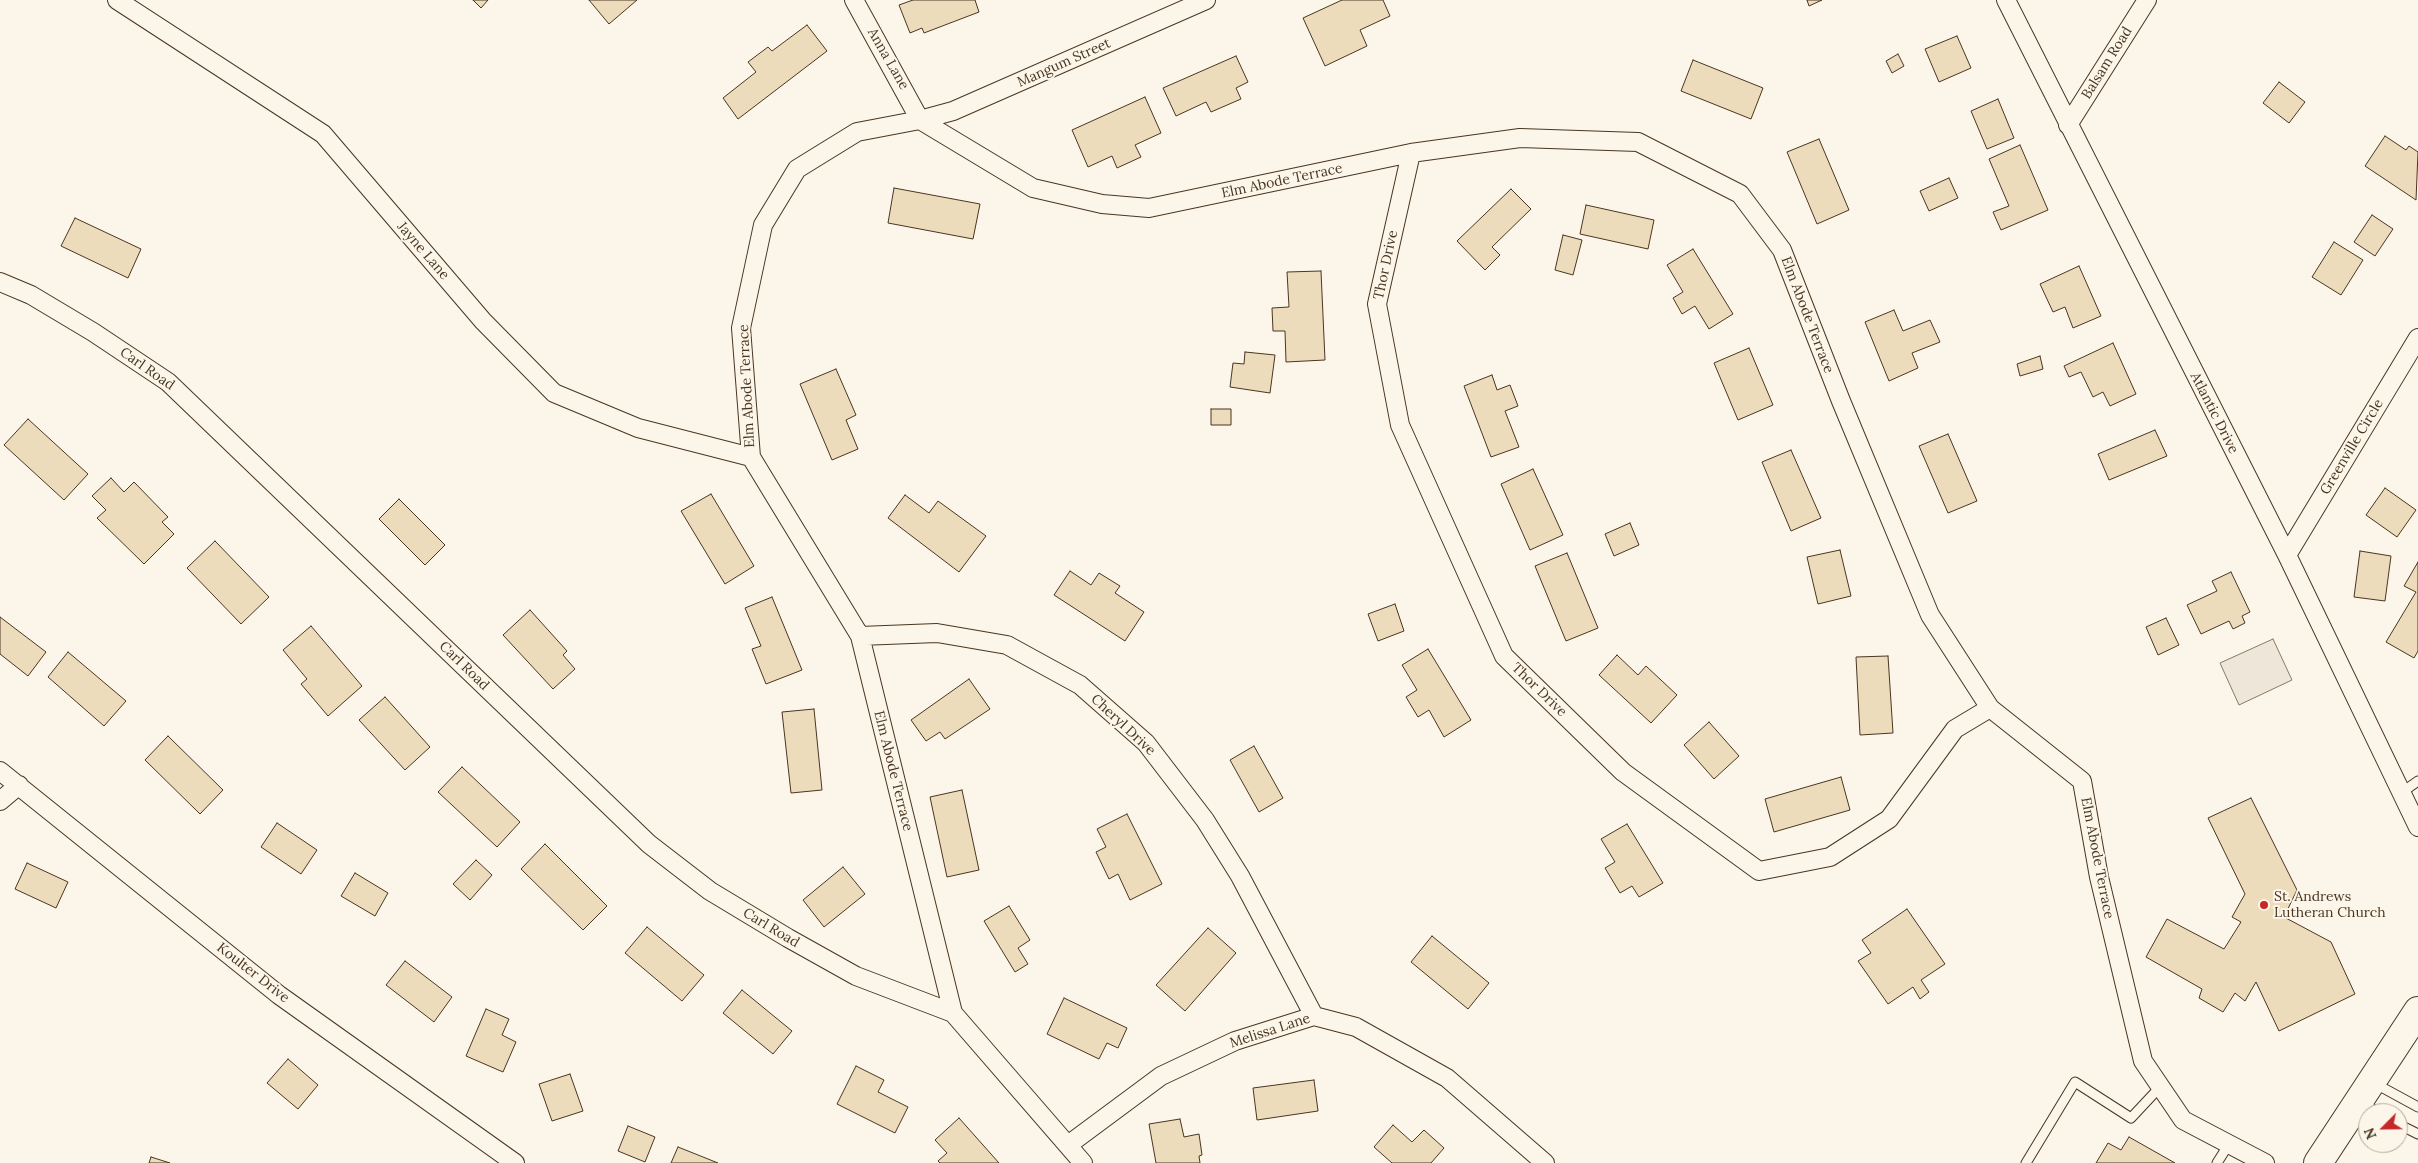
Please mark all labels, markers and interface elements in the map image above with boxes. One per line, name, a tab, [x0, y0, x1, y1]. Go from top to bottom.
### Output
street label: Balsam Road	[2078, 24, 2136, 102]
street label: Anna Lane	[864, 25, 912, 93]
street label: Mangum Street	[1015, 35, 1113, 91]
street label: Elm Abode Terrace	[1220, 160, 1344, 202]
street label: Jayne Lane	[393, 219, 453, 283]
street label: Thor Drive	[1370, 229, 1402, 301]
street label: Elm Abode Terrace	[1777, 254, 1837, 376]
street label: Elm Abode Terrace	[735, 324, 759, 448]
street label: Carl Road	[116, 344, 178, 394]
street label: Atlantic Drive	[2186, 370, 2242, 456]
street label: Greenville Circle	[2317, 396, 2387, 498]
street label: Carl Road	[436, 638, 492, 694]
street label: Thor Drive	[1508, 660, 1570, 720]
street label: Cheryl Drive	[1087, 691, 1159, 759]
street label: Elm Abode Terrace	[870, 709, 916, 833]
street label: Elm Abode Terrace	[2077, 796, 2117, 920]
place label: St. Andrews Lutheran Church	[2274, 889, 2386, 922]
marker: St. Andrews Lutheran Church	[2258, 899, 2270, 911]
street label: Carl Road	[740, 905, 802, 951]
street label: Koulter Drive	[213, 939, 293, 1007]
street label: Melissa Lane	[1228, 1010, 1312, 1052]
north arrow	[2358, 1103, 2408, 1153]
text: N	[2360, 1125, 2381, 1142]

